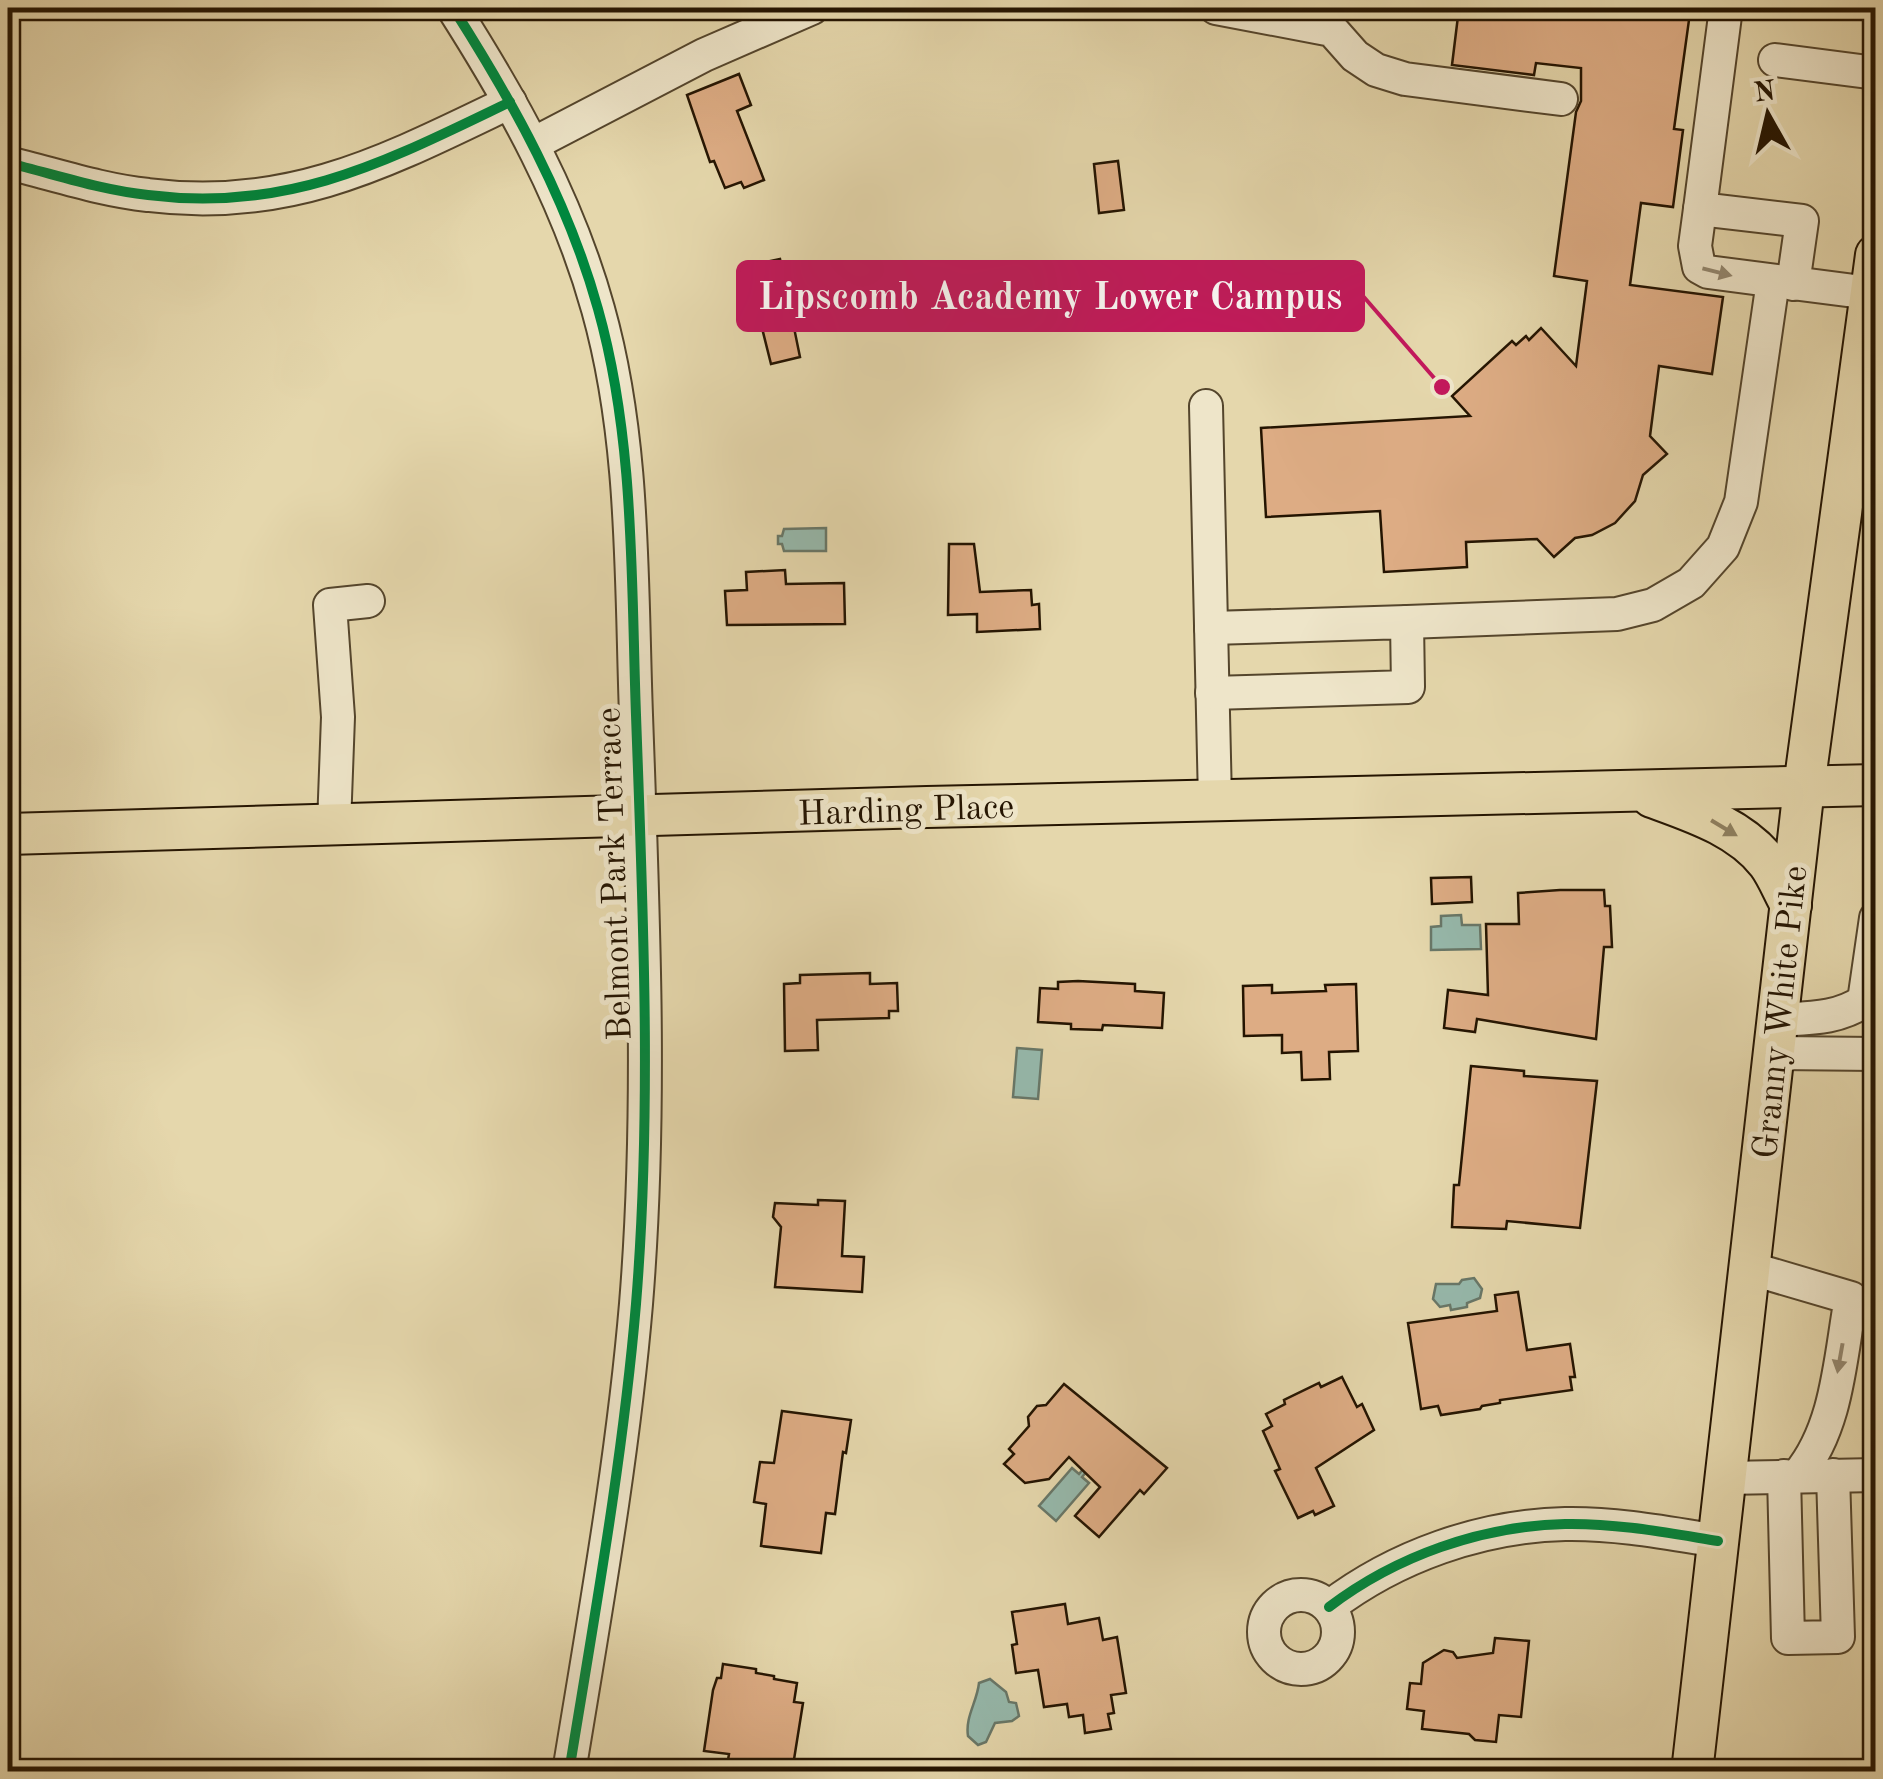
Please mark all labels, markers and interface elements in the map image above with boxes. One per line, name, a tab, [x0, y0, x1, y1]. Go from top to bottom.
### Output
north arrow	[1718, 65, 1818, 165]
text: N	[1752, 78, 1778, 109]
callout: Lipscomb Academy Lower Campus	[738, 262, 1363, 330]
one-way arrow	[1702, 265, 1733, 280]
text: Lipscomb Academy Lower Campus	[758, 280, 1342, 318]
street label: Belmont Park Terrace	[592, 707, 639, 1041]
street label: Harding Place	[797, 790, 1015, 833]
one-way arrow	[1710, 819, 1738, 836]
street label: Granny White Pike	[1749, 864, 1814, 1161]
one-way arrow	[1832, 1343, 1847, 1375]

